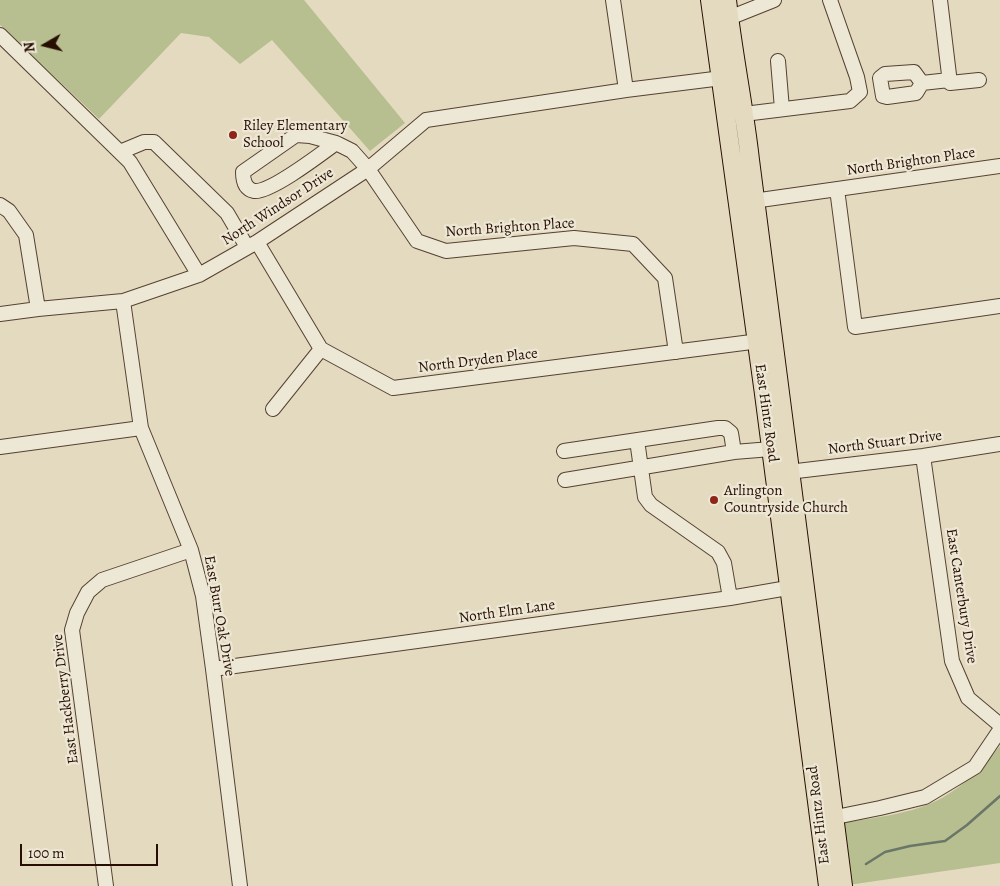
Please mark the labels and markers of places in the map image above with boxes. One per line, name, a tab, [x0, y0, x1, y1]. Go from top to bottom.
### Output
place label: Riley Elementary School	[243, 117, 348, 152]
marker: Riley Elementary School	[227, 129, 239, 141]
place label: Arlington Countryside Church	[724, 482, 848, 517]
marker: Arlington Countryside Church	[708, 494, 720, 506]

